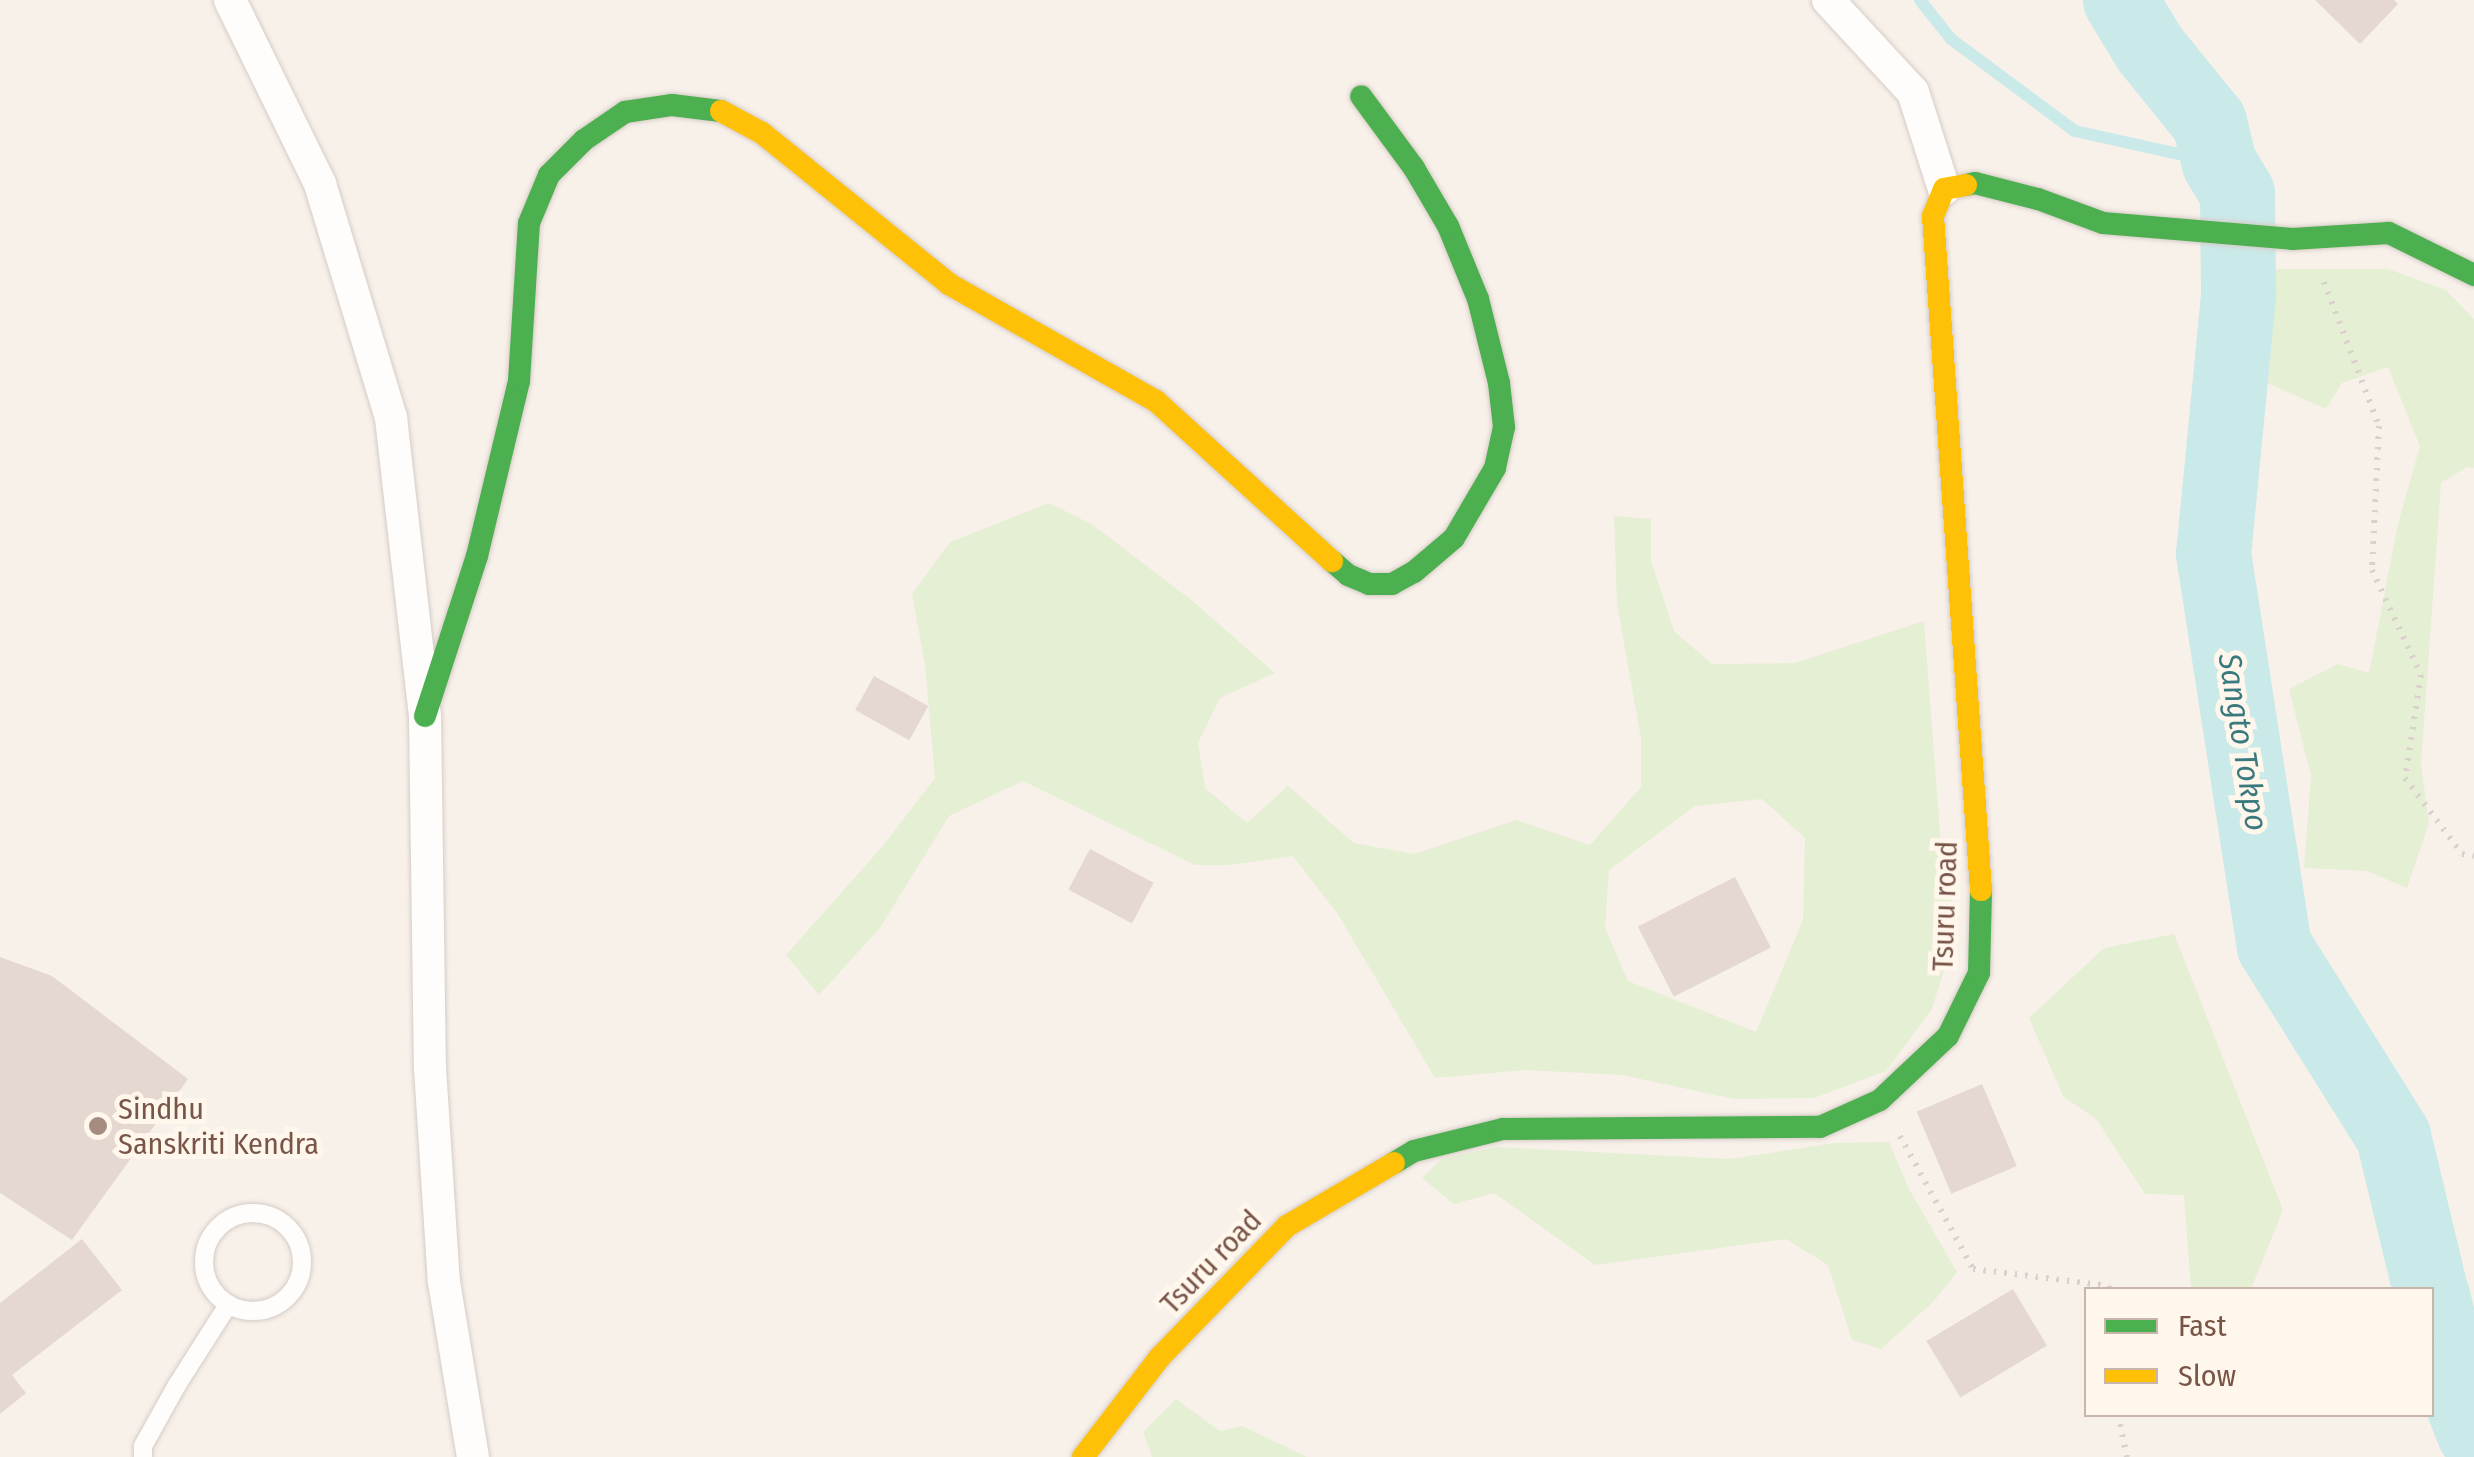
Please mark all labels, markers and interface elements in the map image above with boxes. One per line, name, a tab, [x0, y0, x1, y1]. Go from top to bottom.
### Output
water label: Sangto Tokpo	[2210, 651, 2276, 833]
street label: Tsuru road	[1925, 840, 1965, 972]
place label: Sindhu Sanskriti Kendra	[118, 1091, 319, 1162]
marker: Sindhu Sanskriti Kendra	[87, 1115, 109, 1137]
street label: Tsuru road	[1153, 1203, 1269, 1321]
legend	[2084, 1287, 2434, 1417]
text: Fast	[2178, 1308, 2226, 1344]
text: Slow	[2178, 1358, 2236, 1394]

